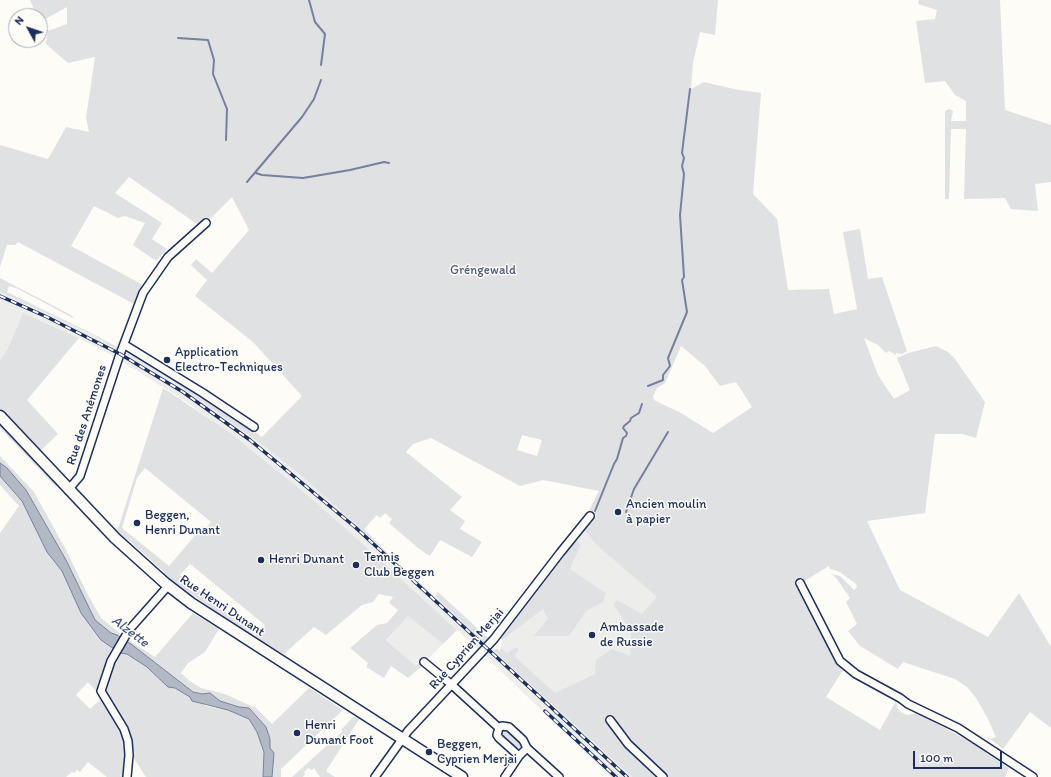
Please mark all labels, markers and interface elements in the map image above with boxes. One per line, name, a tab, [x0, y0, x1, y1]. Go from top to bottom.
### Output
north arrow	[8, 8, 48, 48]
text: N	[12, 14, 27, 28]
park label: Gréngewald	[450, 263, 516, 279]
place label: Application Electro-Techniques	[175, 345, 283, 376]
marker: Application Electro-Techniques	[162, 355, 172, 365]
street label: Rue des Anémones	[63, 363, 111, 467]
place label: Ancien moulin à papier	[626, 497, 706, 528]
marker: Ancien moulin à papier	[613, 507, 623, 517]
place label: Beggen, Henri Dunant	[145, 508, 220, 539]
marker: Beggen, Henri Dunant	[132, 518, 142, 528]
place label: Tennis Club Beggen	[364, 550, 434, 581]
place label: Henri Dunant	[269, 552, 344, 568]
marker: Henri Dunant	[256, 555, 266, 565]
marker: Tennis Club Beggen	[351, 560, 361, 570]
street label: Rue Henri Dunant	[177, 572, 267, 640]
street label: Rue Cyprien Merjai	[426, 605, 508, 693]
water label: Alzette	[108, 612, 152, 652]
place label: Ambassade de Russie	[600, 620, 664, 651]
marker: Ambassade de Russie	[587, 630, 597, 640]
place label: Henri Dunant Foot	[305, 718, 374, 749]
marker: Henri Dunant Foot	[292, 728, 302, 738]
place label: Beggen, Cyprien Merjai	[437, 737, 517, 768]
scale bar	[915, 743, 1004, 769]
marker: Beggen, Cyprien Merjai	[424, 747, 434, 757]
text: 100 m	[920, 751, 953, 765]

